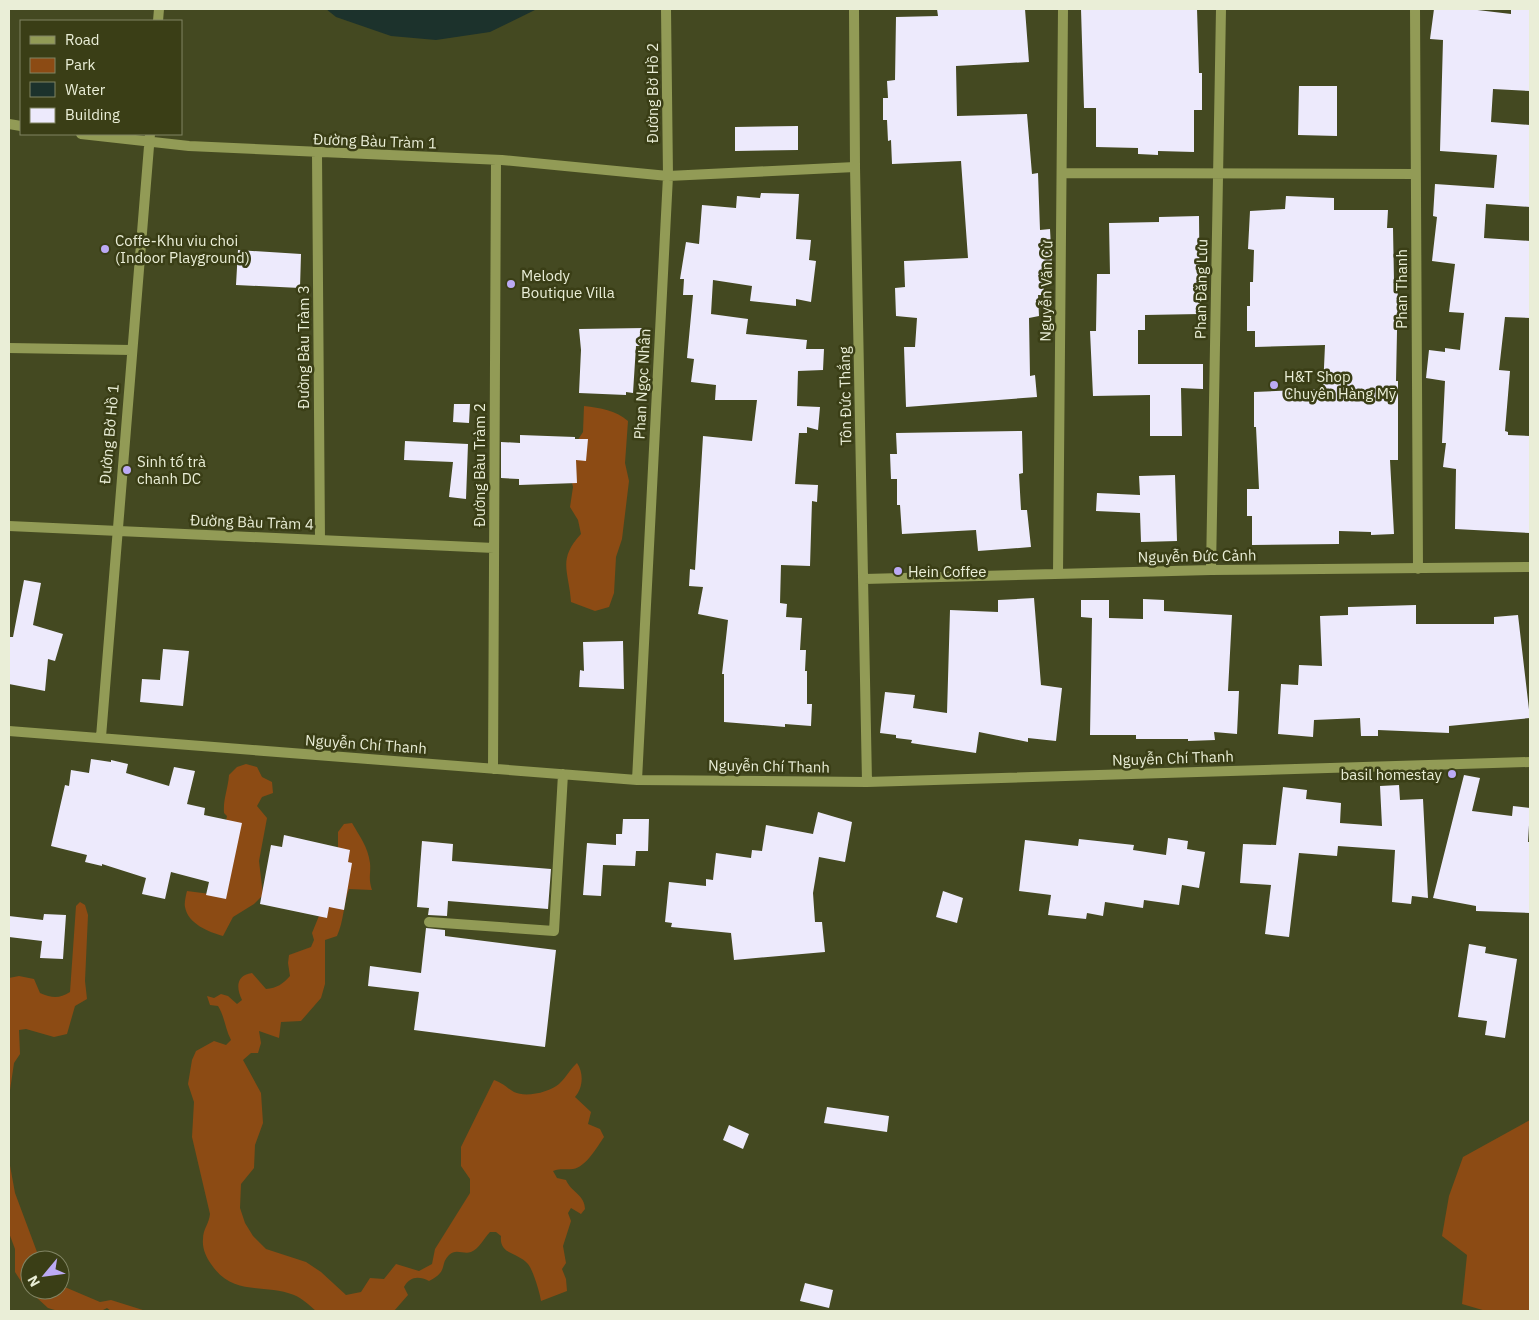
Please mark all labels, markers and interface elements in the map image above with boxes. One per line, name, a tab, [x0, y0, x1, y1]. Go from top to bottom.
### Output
legend	[20, 20, 182, 135]
text: Road	[65, 30, 100, 49]
street label: Đường Bờ Hồ 2	[643, 43, 662, 143]
text: Park	[65, 55, 95, 74]
text: Water	[65, 80, 106, 99]
text: Building	[65, 105, 120, 124]
street label: Đường Bàu Tràm 1	[313, 129, 437, 153]
place label: Coffe-Khu viu choi (Indoor Playground)	[115, 231, 250, 267]
street label: Phan Đăng Lưu	[1191, 239, 1211, 339]
street label: Nguyễn Văn Cừ	[1036, 240, 1056, 342]
marker: Coffe-Khu viu choi (Indoor Playground)	[99, 243, 111, 255]
street label: Phan Thanh	[1392, 249, 1411, 329]
place label: Melody Boutique Villa	[521, 266, 615, 302]
marker: Melody Boutique Villa	[505, 278, 517, 290]
street label: Đường Bàu Tràm 3	[294, 285, 313, 409]
street label: Phan Ngọc Nhân	[630, 328, 654, 440]
street label: Tôn Đức Thắng	[835, 346, 855, 446]
place label: H&T Shop Chuyên Hàng Mỹ	[1284, 367, 1397, 403]
marker: H&T Shop Chuyên Hàng Mỹ	[1268, 379, 1280, 391]
street label: Đường Bờ Hồ 1	[95, 383, 123, 485]
street label: Đường Bàu Tràm 2	[470, 403, 489, 527]
place label: Sinh tố trà chanh DC	[137, 452, 206, 488]
marker: Sinh tố trà chanh DC	[121, 464, 133, 476]
street label: Đường Bàu Tràm 4	[190, 510, 314, 534]
street label: Nguyễn Đức Cảnh	[1137, 545, 1257, 567]
place label: Hein Coffee	[908, 562, 986, 581]
marker: Hein Coffee	[892, 565, 904, 577]
street label: Nguyễn Chí Thanh	[305, 730, 427, 758]
street label: Nguyễn Chí Thanh	[1112, 746, 1234, 770]
street label: Nguyễn Chí Thanh	[708, 755, 830, 777]
place label: basil homestay	[1340, 765, 1443, 784]
marker: basil homestay	[1446, 768, 1458, 780]
north arrow	[20, 1250, 70, 1300]
text: N	[23, 1273, 44, 1290]

